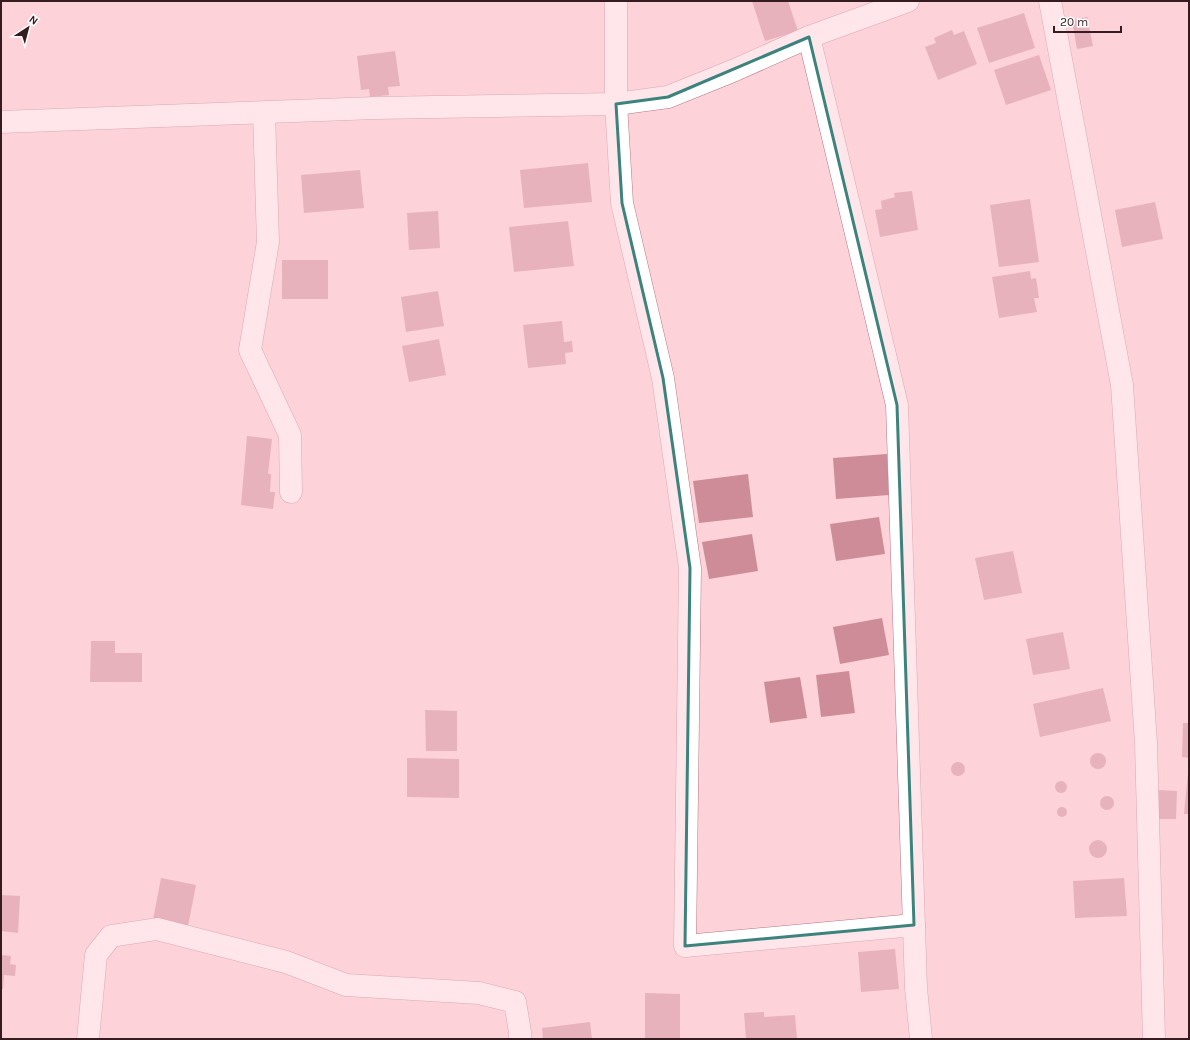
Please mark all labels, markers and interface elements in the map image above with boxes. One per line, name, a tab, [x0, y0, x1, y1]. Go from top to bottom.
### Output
north arrow	[8, 8, 48, 48]
scale bar	[1054, 8, 1121, 34]
text: N	[27, 13, 41, 28]
text: 20 m	[1060, 15, 1088, 29]

